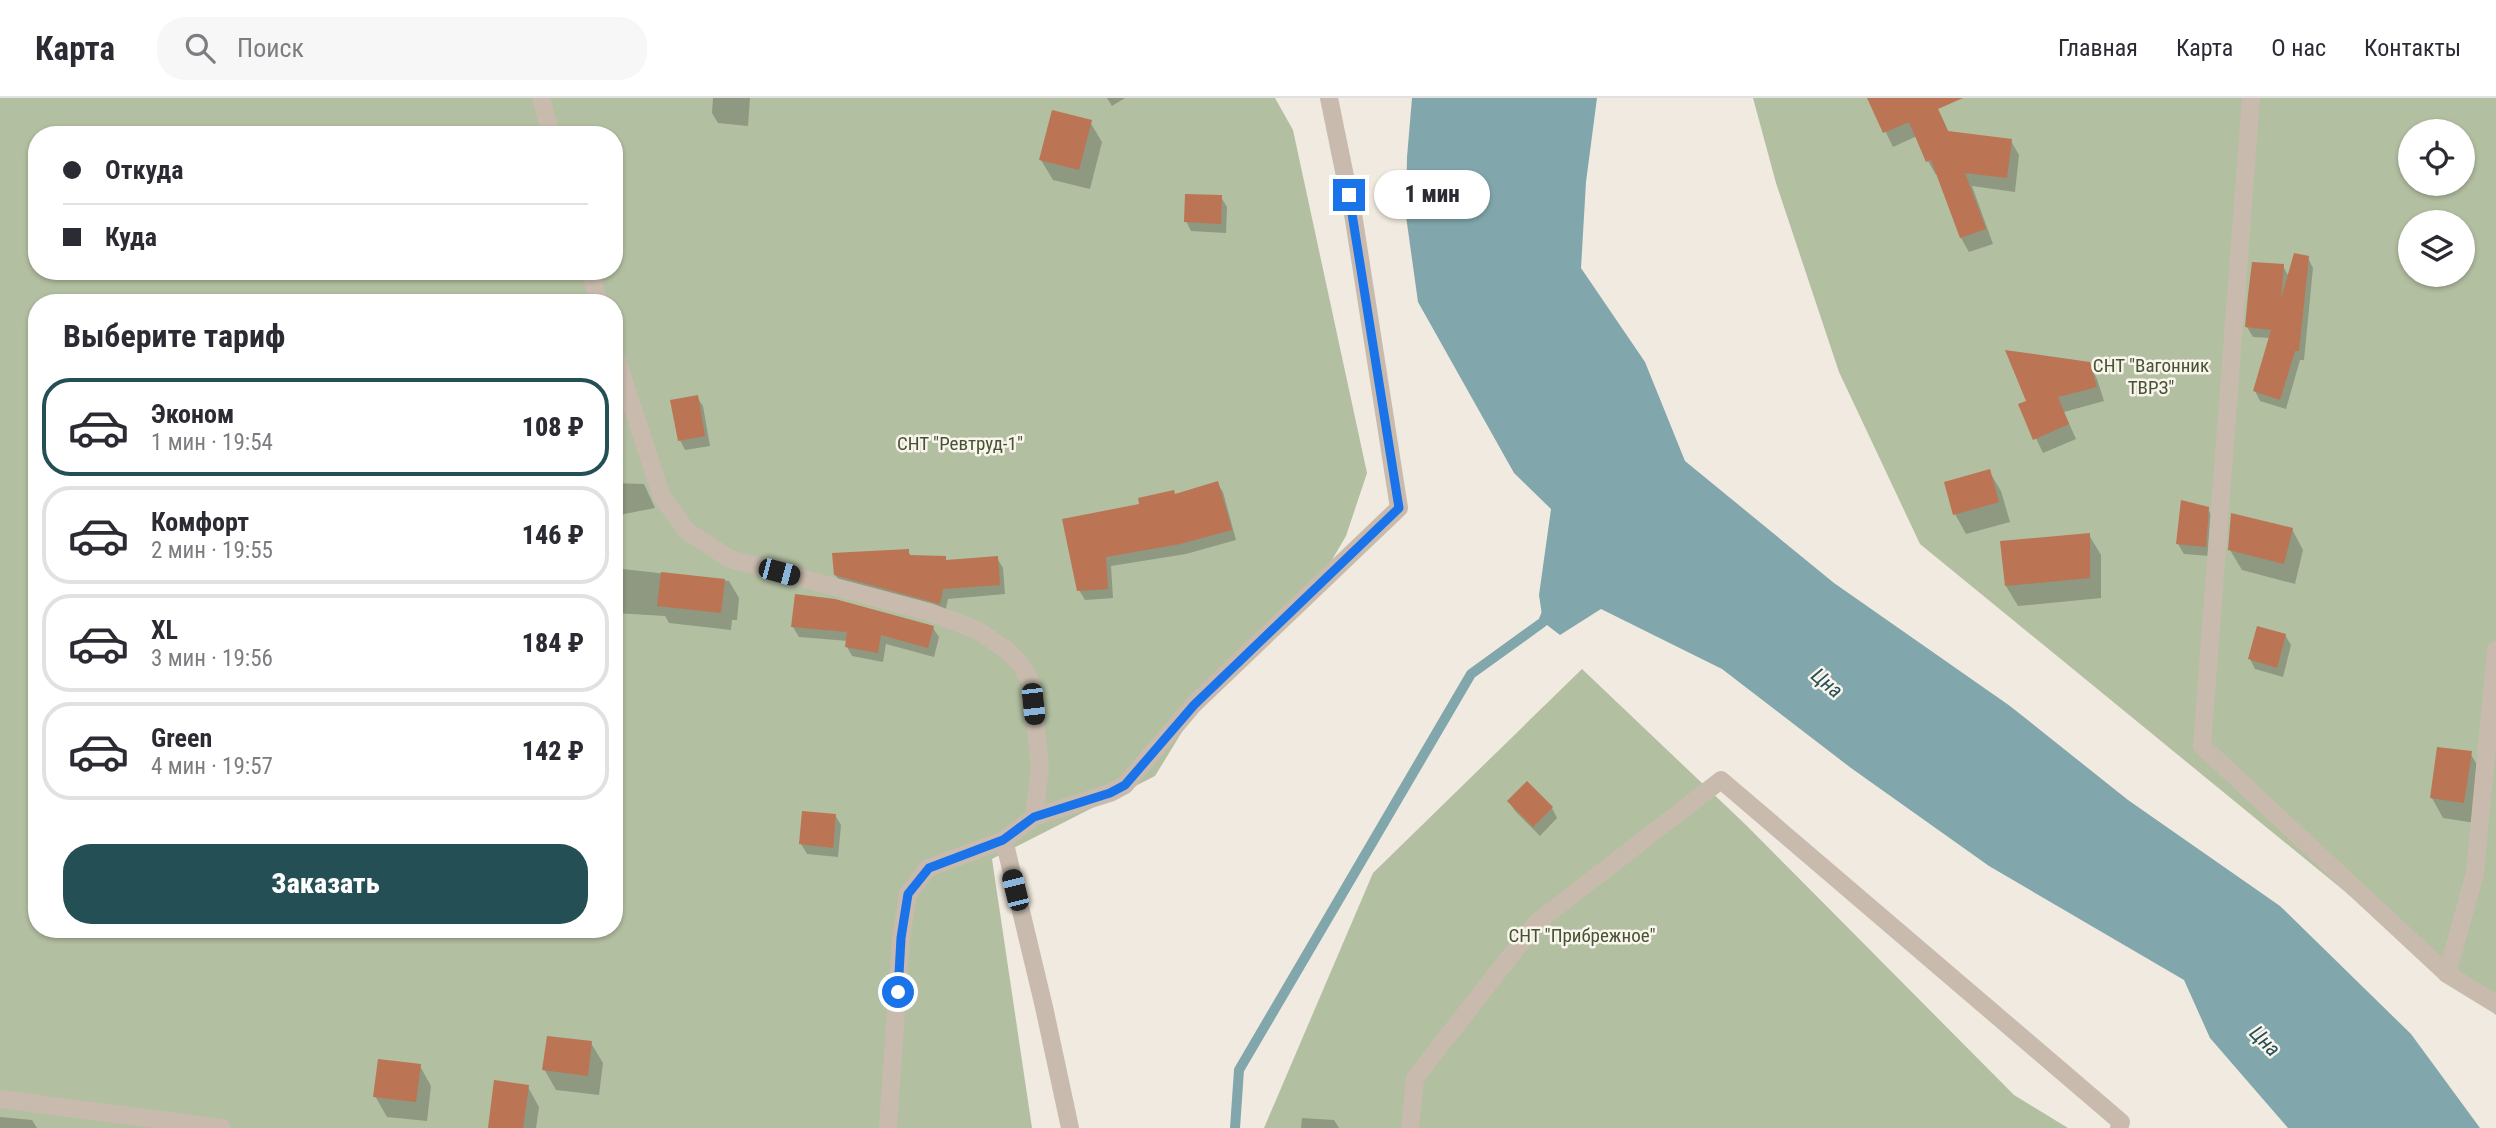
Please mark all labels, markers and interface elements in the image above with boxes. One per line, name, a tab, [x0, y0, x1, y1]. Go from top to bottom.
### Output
search box	[157, 17, 647, 80]
text: Карта	[35, 29, 115, 68]
icon: search	[181, 29, 219, 67]
text: Поиск	[237, 33, 304, 63]
text: Главная	[2058, 34, 2138, 62]
text: Карта	[2176, 34, 2233, 62]
text: О нас	[2271, 34, 2326, 62]
text: Контакты	[2364, 34, 2461, 62]
map controls	[2398, 119, 2475, 287]
button: locate	[2398, 119, 2475, 196]
text: Откуда	[105, 155, 183, 185]
callout: 1 мин	[1374, 170, 1489, 220]
route end	[1333, 179, 1365, 211]
text: 1 мин	[1404, 181, 1460, 208]
button: layers	[2398, 210, 2475, 287]
text: Куда	[105, 222, 157, 252]
text: Выберите тариф	[63, 317, 285, 355]
park label: СНТ "Вагонник ТВРЗ"	[2093, 354, 2209, 399]
icon: car	[67, 396, 130, 459]
text: Эконом	[151, 399, 234, 429]
text: 108 ₽	[522, 412, 584, 442]
text: 1 мин · 19:54	[151, 429, 273, 456]
park label: СНТ "Ревтруд-1"	[897, 432, 1023, 455]
icon: car	[67, 504, 130, 567]
text: Комфорт	[151, 507, 249, 537]
text: 146 ₽	[522, 520, 584, 550]
text: 2 мин · 19:55	[151, 537, 273, 564]
car	[756, 556, 803, 588]
icon: car	[67, 612, 130, 675]
text: XL	[151, 615, 178, 645]
text: 184 ₽	[522, 628, 584, 658]
text: 3 мин · 19:56	[151, 645, 273, 672]
water label: Цна	[1807, 663, 1847, 703]
car	[1021, 682, 1046, 726]
icon: car	[67, 720, 130, 783]
text: Green	[151, 723, 212, 753]
text: 142 ₽	[522, 736, 584, 766]
text: 4 мин · 19:57	[151, 753, 273, 780]
button: Заказать	[63, 844, 588, 924]
car	[1000, 867, 1031, 913]
park label: СНТ "Прибрежное"	[1508, 924, 1656, 947]
route start	[882, 976, 914, 1008]
water label: Цна	[2245, 1021, 2285, 1061]

